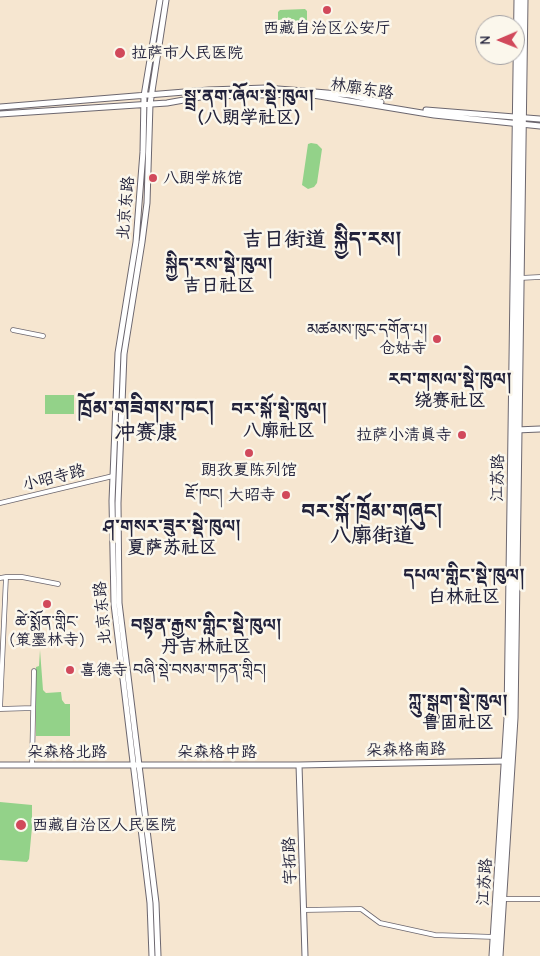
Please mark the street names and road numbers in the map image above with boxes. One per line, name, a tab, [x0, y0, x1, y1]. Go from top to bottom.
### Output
street label: 林廓东路	[329, 75, 395, 103]
street label: 北京东路	[114, 175, 138, 241]
street label: 江苏路	[488, 454, 508, 502]
street label: 小昭寺路	[21, 461, 87, 495]
street label: 北京东路	[91, 580, 115, 646]
street label: 朵森格南路	[366, 740, 446, 760]
street label: 朵森格北路	[27, 742, 107, 762]
street label: 朵森格中路	[177, 742, 257, 762]
street label: 宇拓路	[280, 837, 300, 885]
street label: 江苏路	[474, 857, 496, 907]

